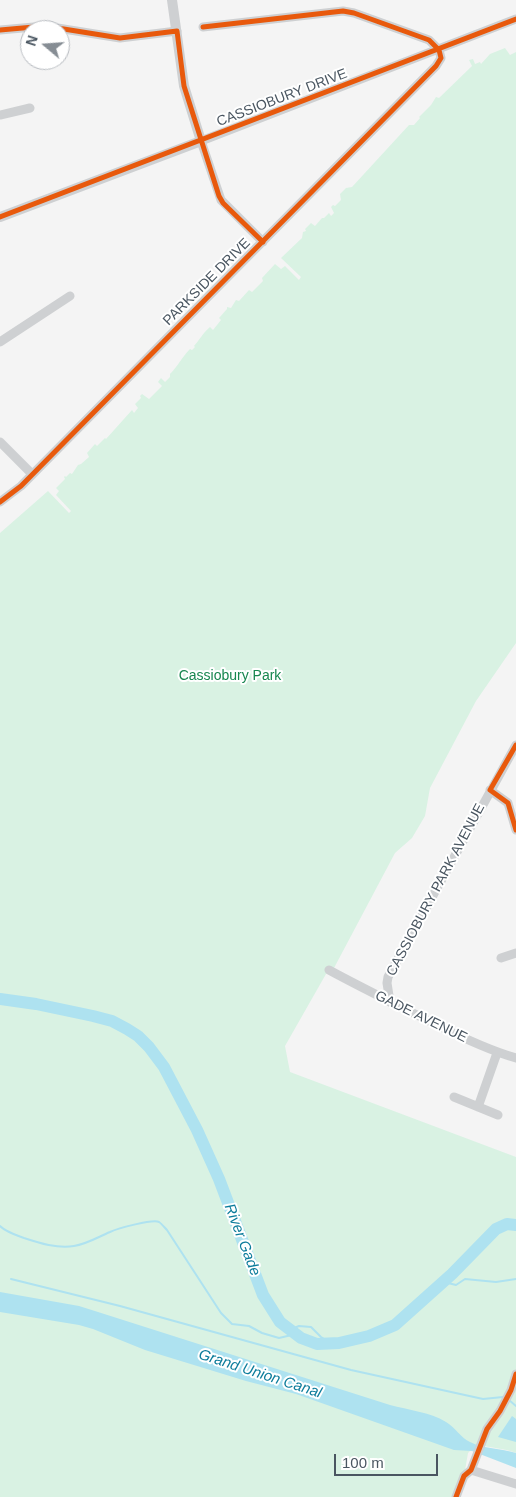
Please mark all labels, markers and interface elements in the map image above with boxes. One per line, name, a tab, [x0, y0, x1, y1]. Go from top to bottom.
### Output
north arrow	[20, 20, 70, 70]
text: N	[23, 33, 41, 48]
street label: CASSIOBURY DRIVE	[214, 65, 350, 131]
street label: PARKSIDE DRIVE	[160, 235, 254, 329]
park label: Cassiobury Park	[179, 668, 281, 684]
street label: CASSIOBURY PARK AVENUE	[383, 801, 489, 979]
street label: GADE AVENUE	[372, 988, 470, 1046]
water label: River Gade	[220, 1201, 264, 1279]
water label: Grand Union Canal	[196, 1346, 324, 1402]
scale bar	[336, 1444, 440, 1476]
text: 100 m	[342, 1454, 384, 1471]

